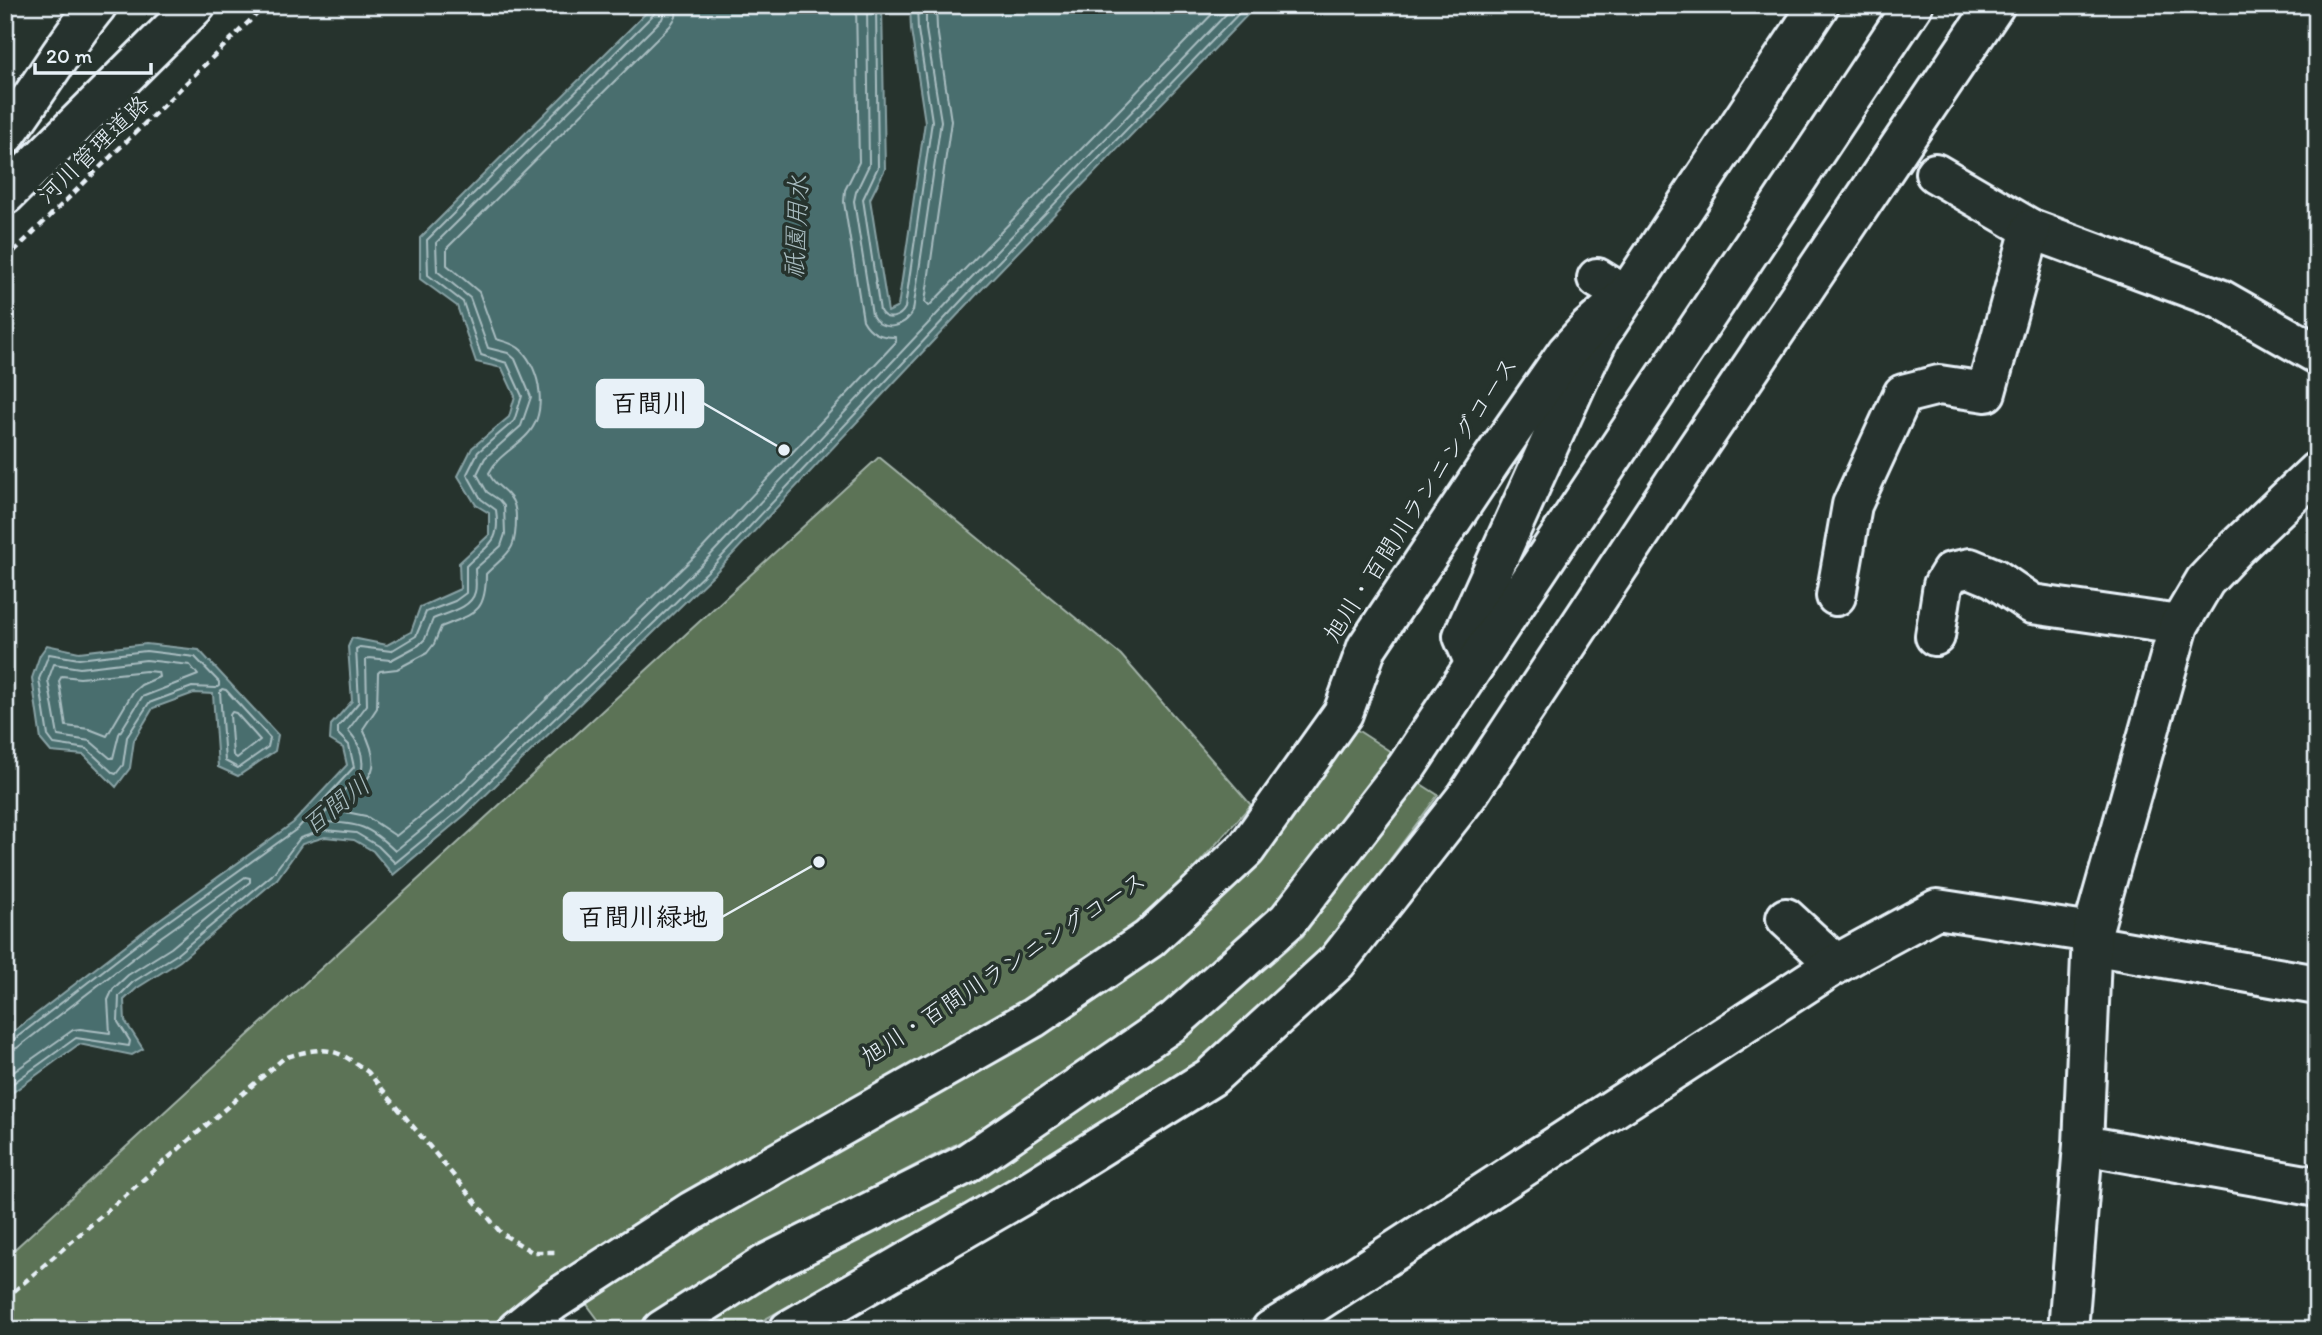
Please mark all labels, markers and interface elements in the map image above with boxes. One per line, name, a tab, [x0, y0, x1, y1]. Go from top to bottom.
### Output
scale bar	[35, 32, 150, 76]
text: 20 m	[46, 43, 93, 68]
street label: 河川管理道路	[31, 89, 155, 209]
water label: 祇園用水	[777, 174, 815, 280]
street label: 旭川・百間川ランニングコース	[1317, 351, 1523, 647]
callout: 百間川	[597, 380, 703, 427]
text: 百間川	[611, 387, 689, 419]
water label: 百間川	[295, 768, 377, 842]
street label: 旭川・百間川ランニングコース	[855, 865, 1151, 1071]
callout: 百間川緑地	[564, 893, 722, 940]
text: 百間川緑地	[578, 901, 708, 933]

